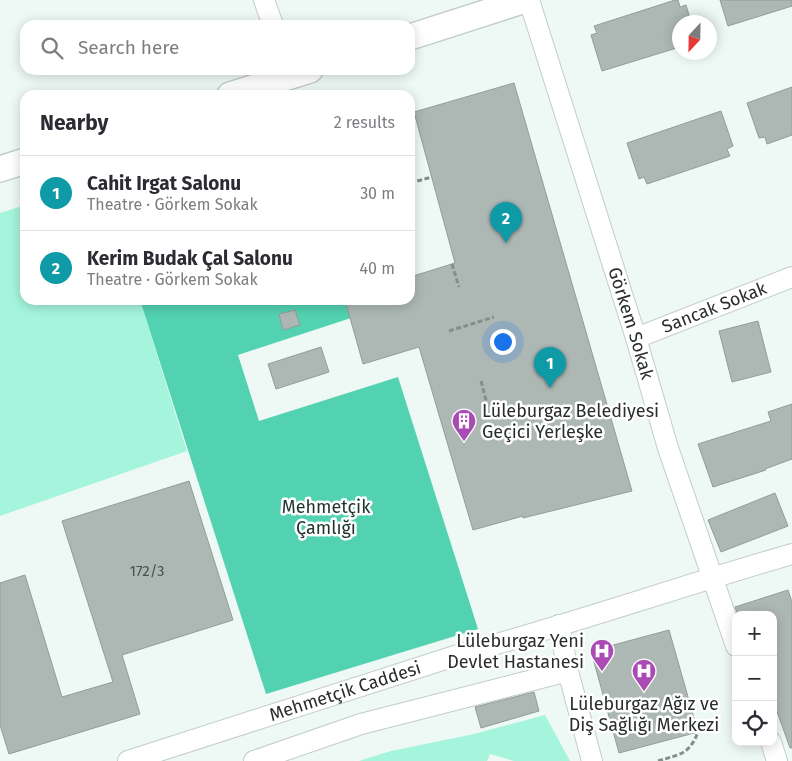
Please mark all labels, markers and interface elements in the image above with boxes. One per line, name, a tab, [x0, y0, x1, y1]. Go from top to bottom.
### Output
north arrow	[672, 15, 717, 60]
search box	[20, 20, 415, 75]
icon: search	[38, 34, 66, 62]
text: Search here	[78, 36, 179, 59]
text: Nearby	[40, 110, 108, 136]
text: 2 results	[334, 113, 395, 132]
text: Cahit Irgat Salonu	[87, 172, 241, 195]
text: 1	[52, 184, 60, 203]
text: 30 m	[360, 184, 395, 203]
text: Theatre · Görkem Sokak	[87, 195, 258, 214]
pin: 2	[490, 202, 522, 243]
text: Kerim Budak Çal Salonu	[87, 247, 293, 270]
text: 2	[52, 259, 60, 278]
text: 40 m	[360, 259, 395, 278]
street label: Görkem Sokak	[603, 264, 659, 383]
text: Theatre · Görkem Sokak	[87, 270, 258, 289]
street label: Sancak Sokak	[659, 277, 771, 338]
your location	[490, 329, 516, 355]
pin: 1	[534, 347, 566, 388]
place label: Lüleburgaz Belediyesi Geçici Yerleşke	[482, 400, 659, 443]
building icon: Lüleburgaz Belediyesi Geçici Yerleşke	[451, 408, 477, 442]
park label: Mehmetçik Çamlığı	[282, 496, 371, 539]
house number: 172/3	[129, 562, 165, 580]
map controls	[732, 611, 777, 746]
button: +	[732, 611, 777, 656]
place label: Lüleburgaz Yeni Devlet Hastanesi	[447, 630, 584, 673]
hospital icon: Lüleburgaz Yeni Devlet Hastanesi	[589, 638, 615, 672]
button: −	[732, 656, 777, 701]
street label: Mehmetçik Caddesi	[266, 657, 424, 726]
hospital icon: Lüleburgaz Ağız ve Diş Sağlığı Merkezi	[631, 658, 657, 692]
place label: Lüleburgaz Ağız ve Diş Sağlığı Merkezi	[569, 693, 719, 736]
button: locate	[732, 701, 777, 746]

